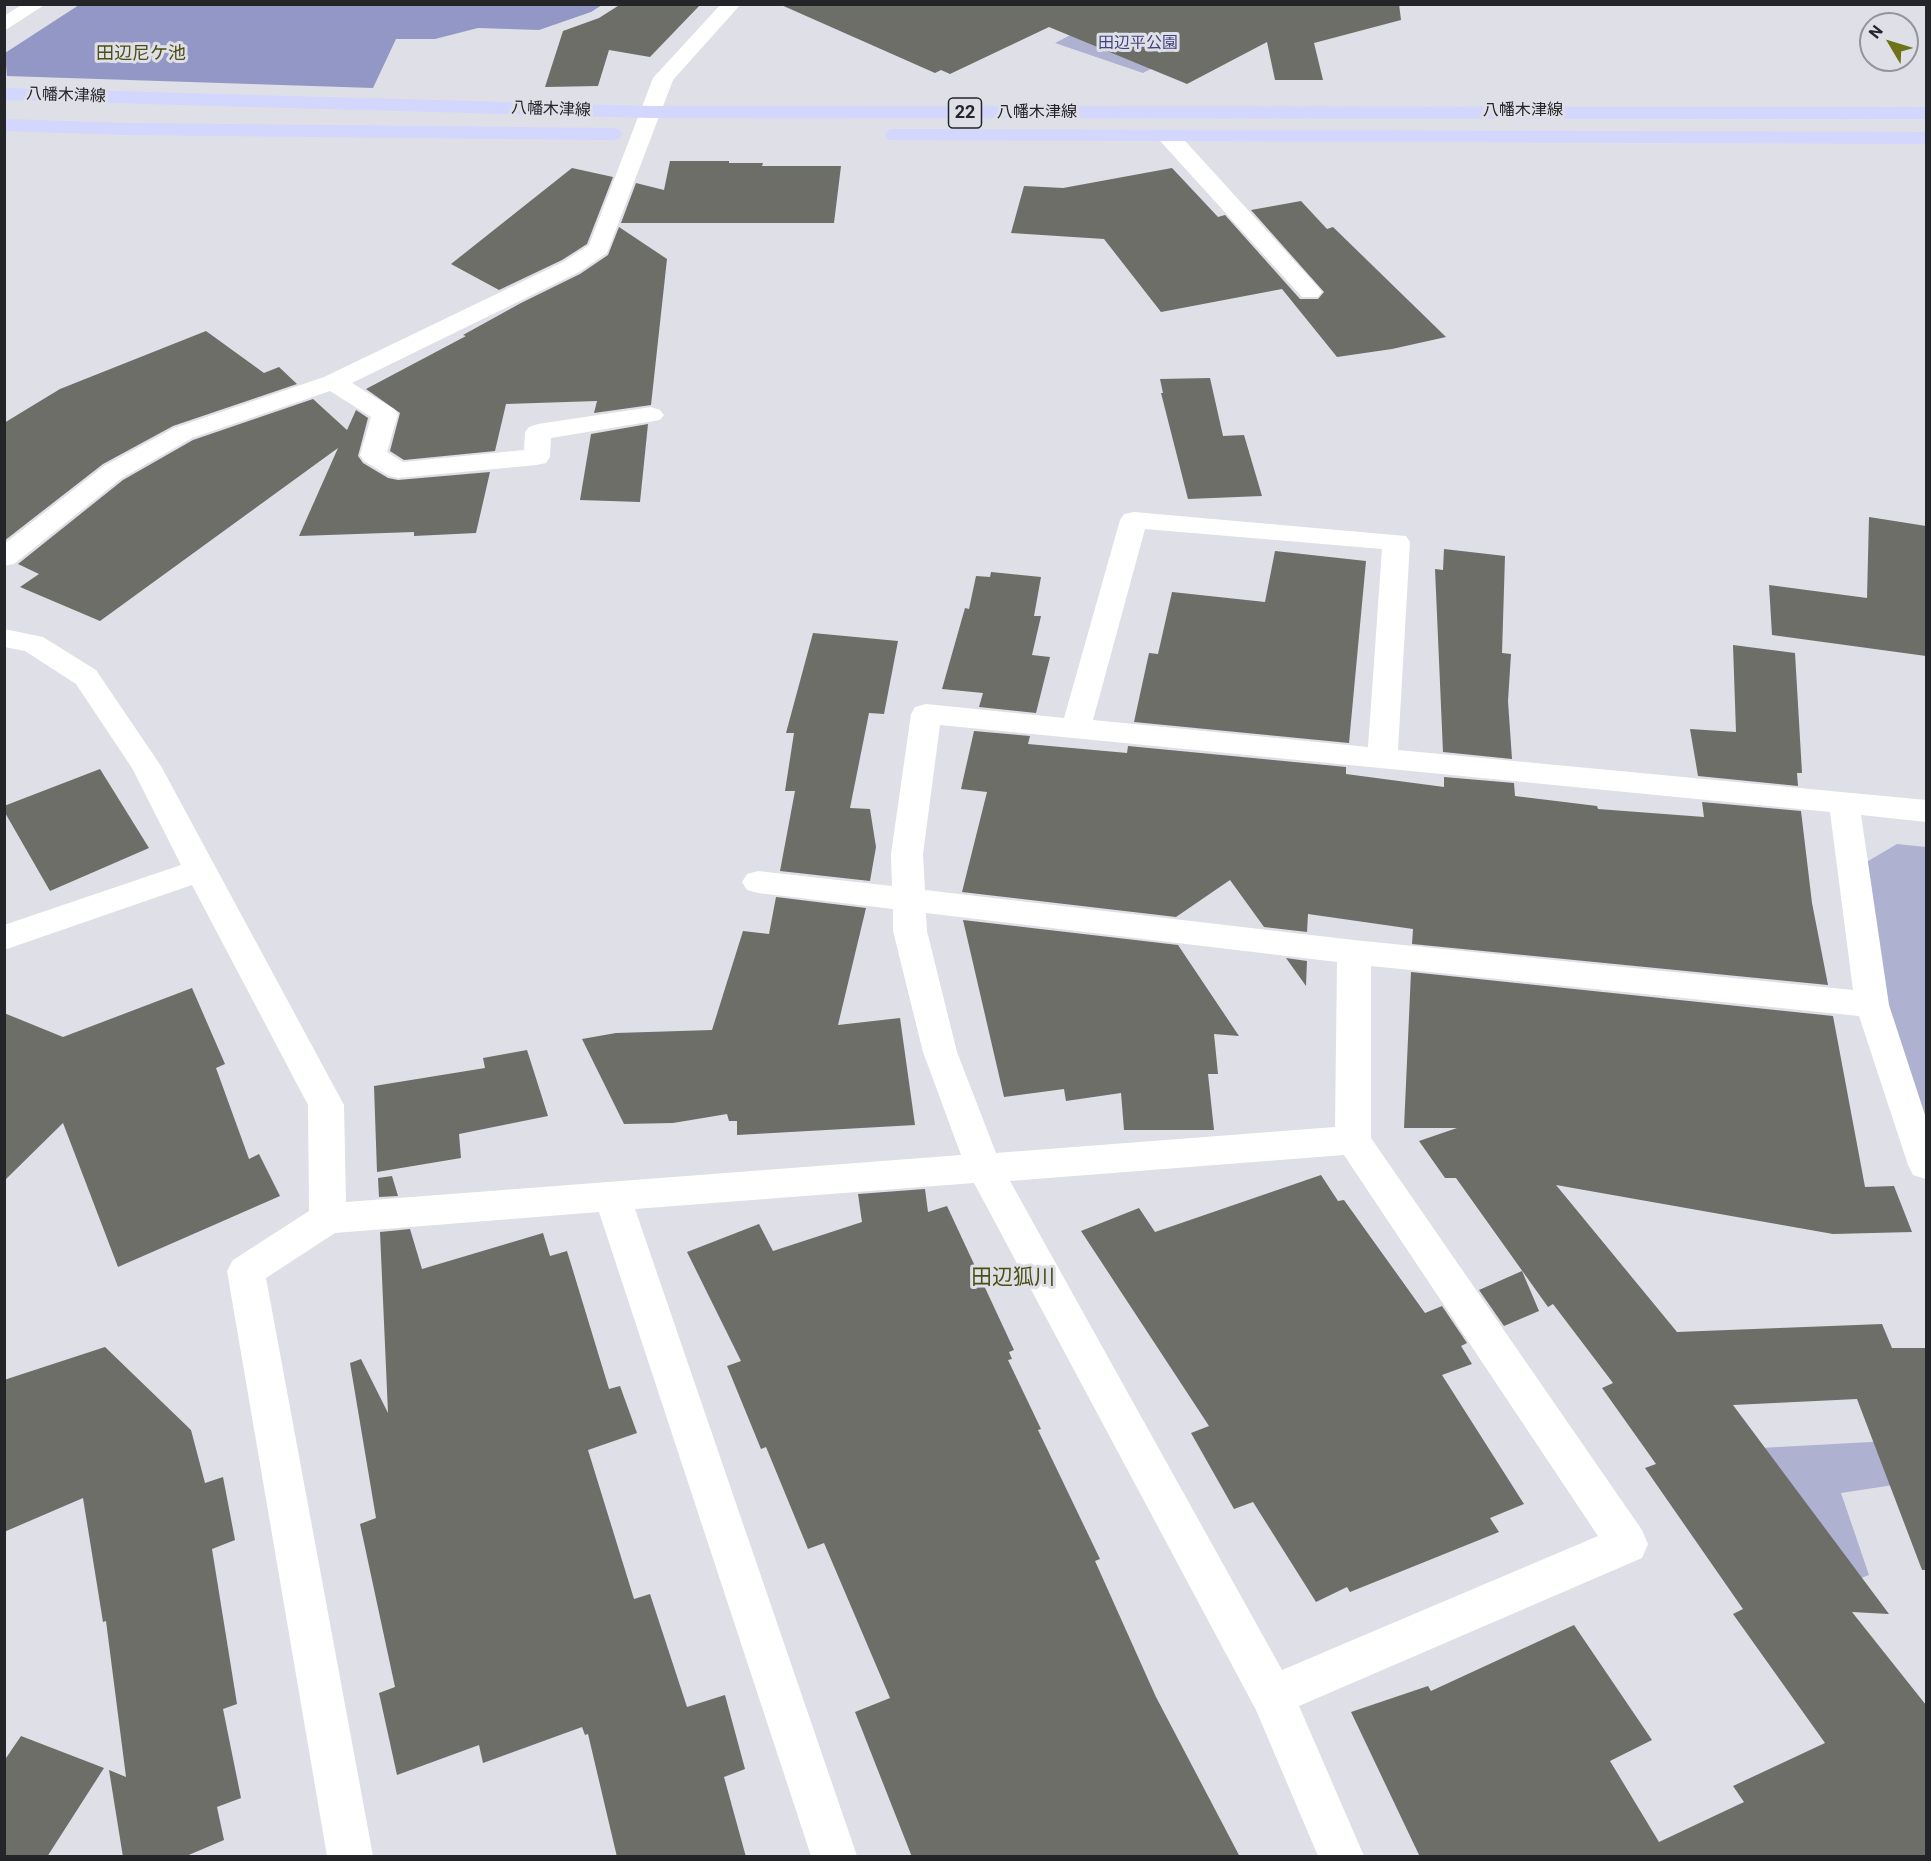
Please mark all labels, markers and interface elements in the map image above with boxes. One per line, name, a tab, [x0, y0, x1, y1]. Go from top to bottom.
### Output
north arrow	[1859, 12, 1919, 72]
text: N	[1865, 22, 1887, 42]
park label: 田辺平公園	[1098, 34, 1178, 54]
district label: 田辺尼ケ池	[96, 43, 186, 65]
street label: 八幡木津線	[26, 85, 106, 107]
road number: 22	[948, 98, 982, 128]
street label: 八幡木津線	[511, 99, 591, 121]
street label: 八幡木津線	[1483, 101, 1563, 121]
street label: 八幡木津線	[997, 103, 1077, 123]
district label: 田辺狐川	[971, 1266, 1055, 1292]

